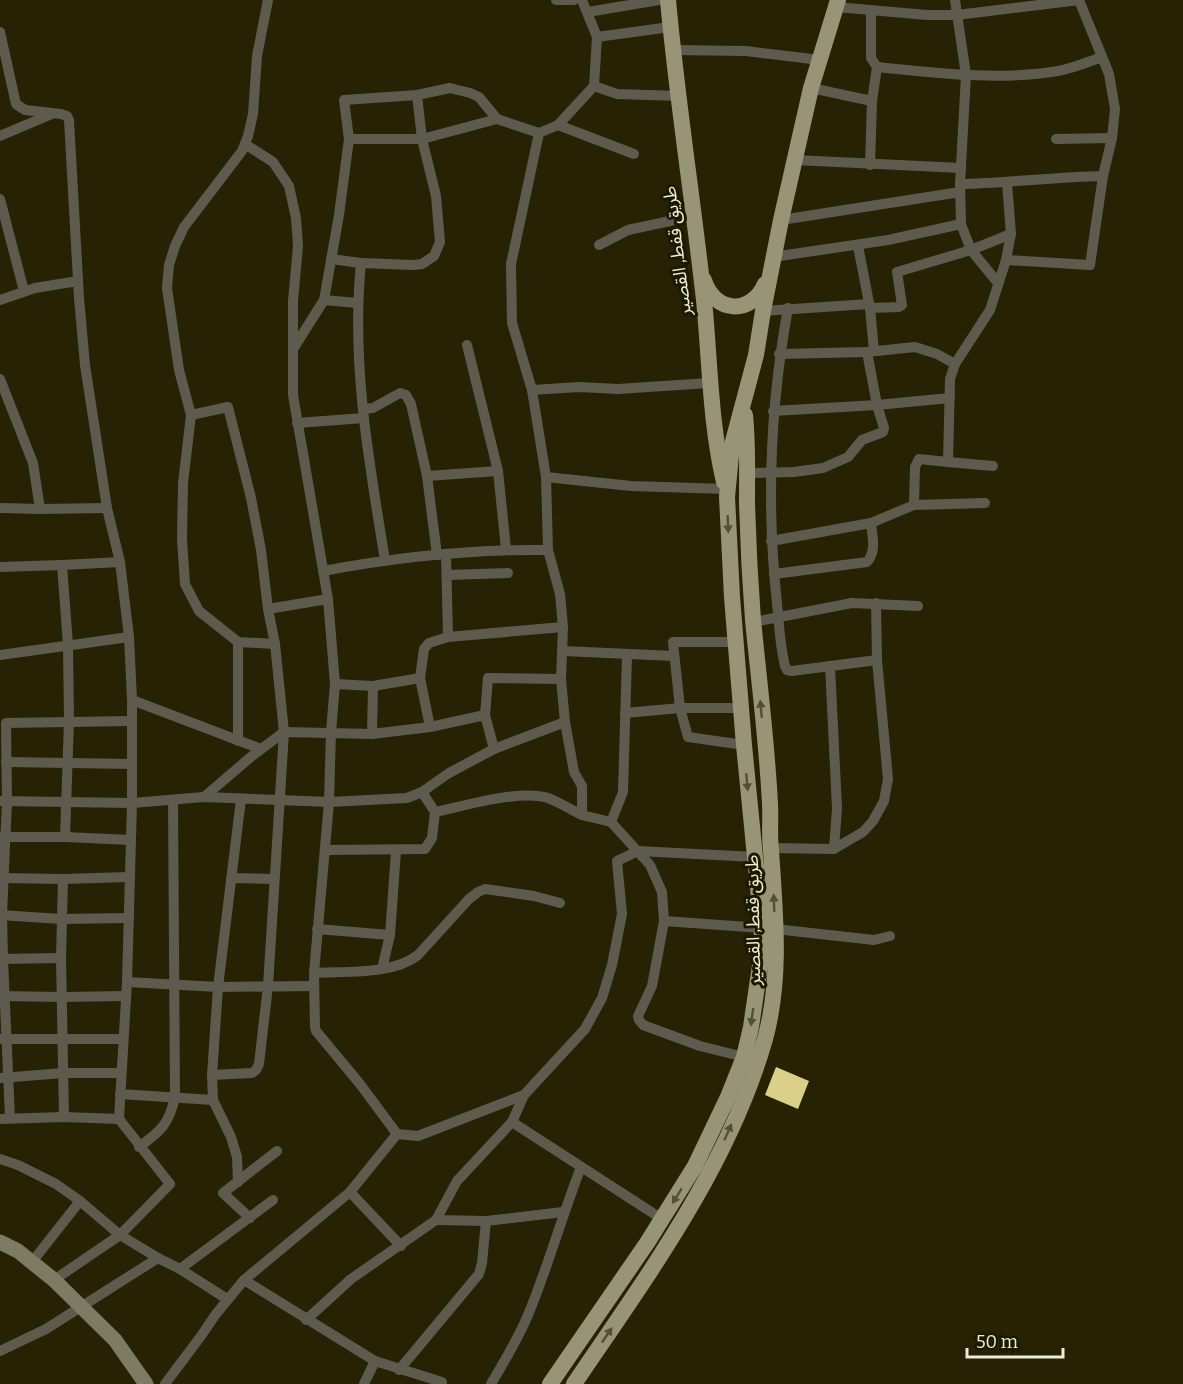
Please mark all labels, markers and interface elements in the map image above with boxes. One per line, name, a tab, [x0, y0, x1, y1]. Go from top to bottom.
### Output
street label: طريق قفط, القصير	[658, 185, 696, 318]
one-way arrow	[724, 515, 733, 534]
one-way arrow	[756, 699, 766, 718]
one-way arrow	[742, 772, 752, 791]
street label: طريق قفط, القصير	[741, 854, 765, 987]
one-way arrow	[770, 894, 779, 913]
one-way arrow	[748, 1008, 757, 1027]
one-way arrow	[724, 1124, 733, 1141]
one-way arrow	[671, 1187, 682, 1204]
scale bar	[967, 1321, 1063, 1359]
one-way arrow	[601, 1328, 613, 1344]
text: 50 m	[976, 1331, 1018, 1353]

